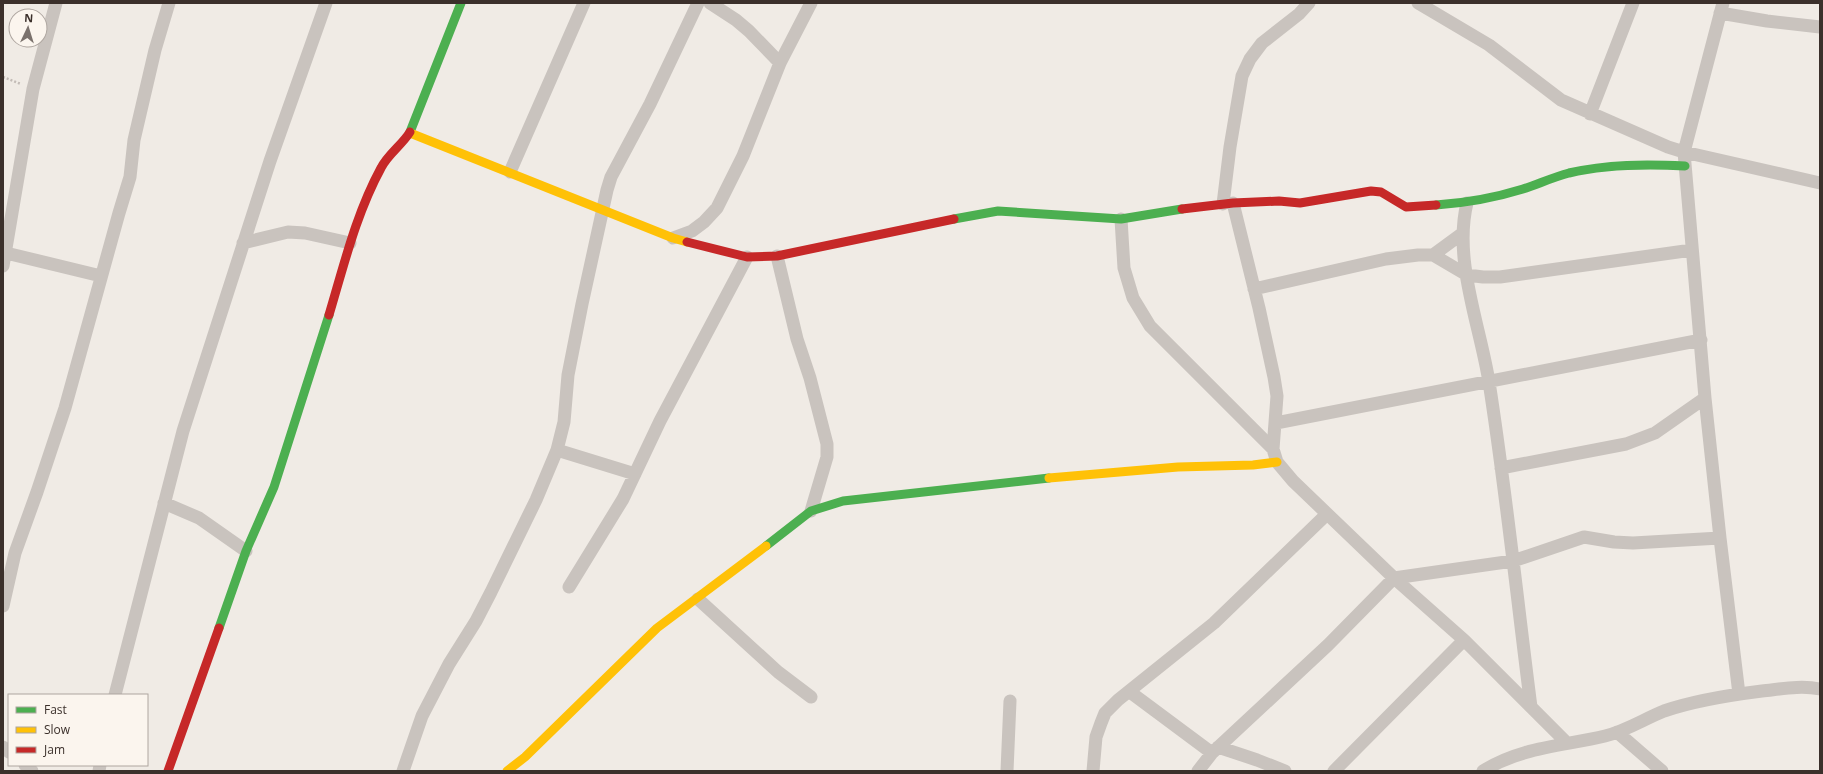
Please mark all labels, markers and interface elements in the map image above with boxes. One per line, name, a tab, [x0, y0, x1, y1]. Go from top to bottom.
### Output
north arrow	[8, 8, 48, 48]
text: N	[24, 10, 34, 25]
legend	[8, 694, 148, 766]
text: Fast	[44, 701, 67, 718]
text: Slow	[44, 721, 71, 738]
text: Jam	[43, 741, 65, 758]

